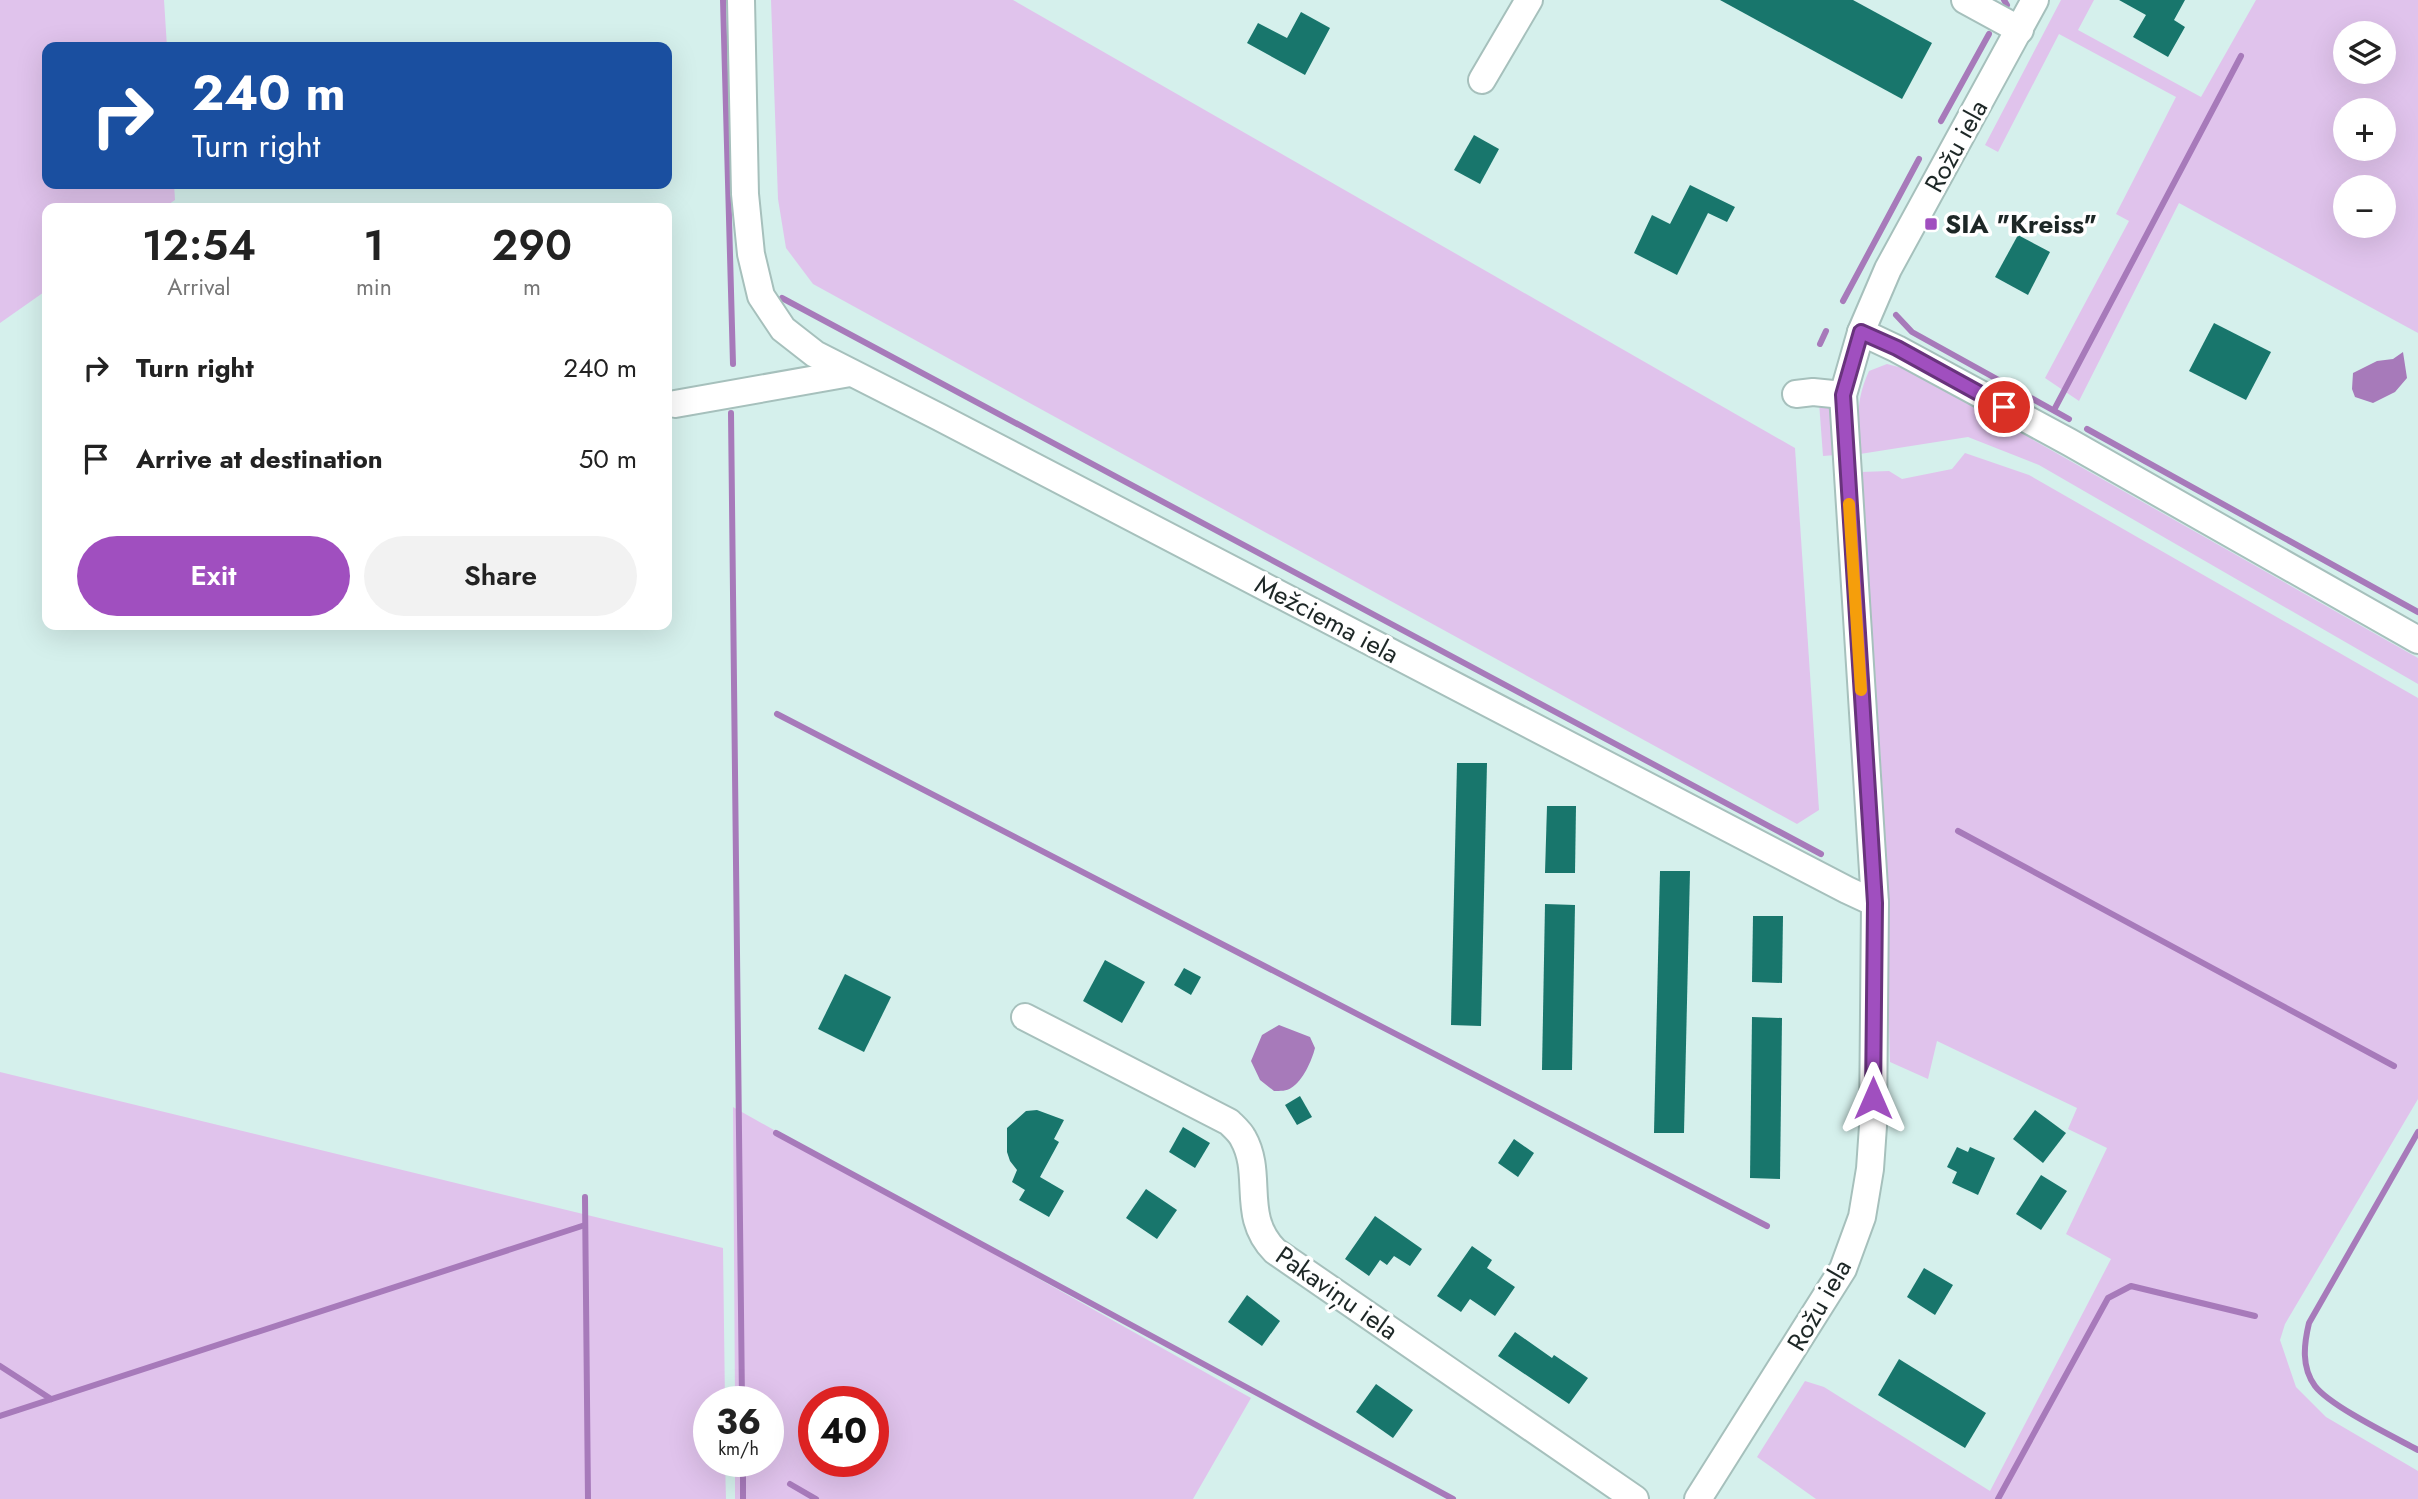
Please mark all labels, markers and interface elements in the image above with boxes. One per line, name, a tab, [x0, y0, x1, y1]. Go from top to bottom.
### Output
map controls	[2333, 21, 2396, 238]
button: layers	[2333, 21, 2396, 84]
text: 240 m	[192, 58, 346, 128]
icon: right	[77, 70, 168, 161]
street label: Rožu iela	[1915, 93, 1997, 199]
button: +	[2333, 98, 2396, 161]
text: Turn right	[192, 123, 321, 169]
button: −	[2333, 175, 2396, 238]
place label: SIA "Kreiss"	[1945, 205, 2097, 243]
text: 12:54	[142, 215, 256, 276]
text: 1	[364, 215, 384, 276]
text: 290	[492, 215, 572, 276]
marker: SIA "Kreiss"	[1923, 216, 1939, 232]
text: Arrival	[167, 270, 231, 304]
text: min	[356, 270, 392, 304]
text: m	[523, 270, 541, 304]
icon: right	[77, 349, 115, 387]
text: Turn right	[136, 349, 254, 387]
text: 240 m	[563, 349, 637, 387]
pin	[1974, 377, 2034, 437]
icon: arrive	[1985, 388, 2023, 426]
icon: arrive	[77, 440, 115, 478]
text: Arrive at destination	[136, 440, 383, 478]
text: 50 m	[579, 440, 637, 478]
button: Exit	[77, 536, 350, 616]
button: Share	[364, 536, 637, 616]
street label: Mežciema iela	[1248, 565, 1406, 673]
position arrow	[1836, 1061, 1910, 1135]
street label: Pakaviņu iela	[1268, 1237, 1406, 1349]
street label: Rožu iela	[1777, 1252, 1861, 1358]
speed limit sign: 40	[798, 1386, 889, 1477]
text: 36	[716, 1397, 761, 1447]
text: km/h	[718, 1436, 759, 1462]

